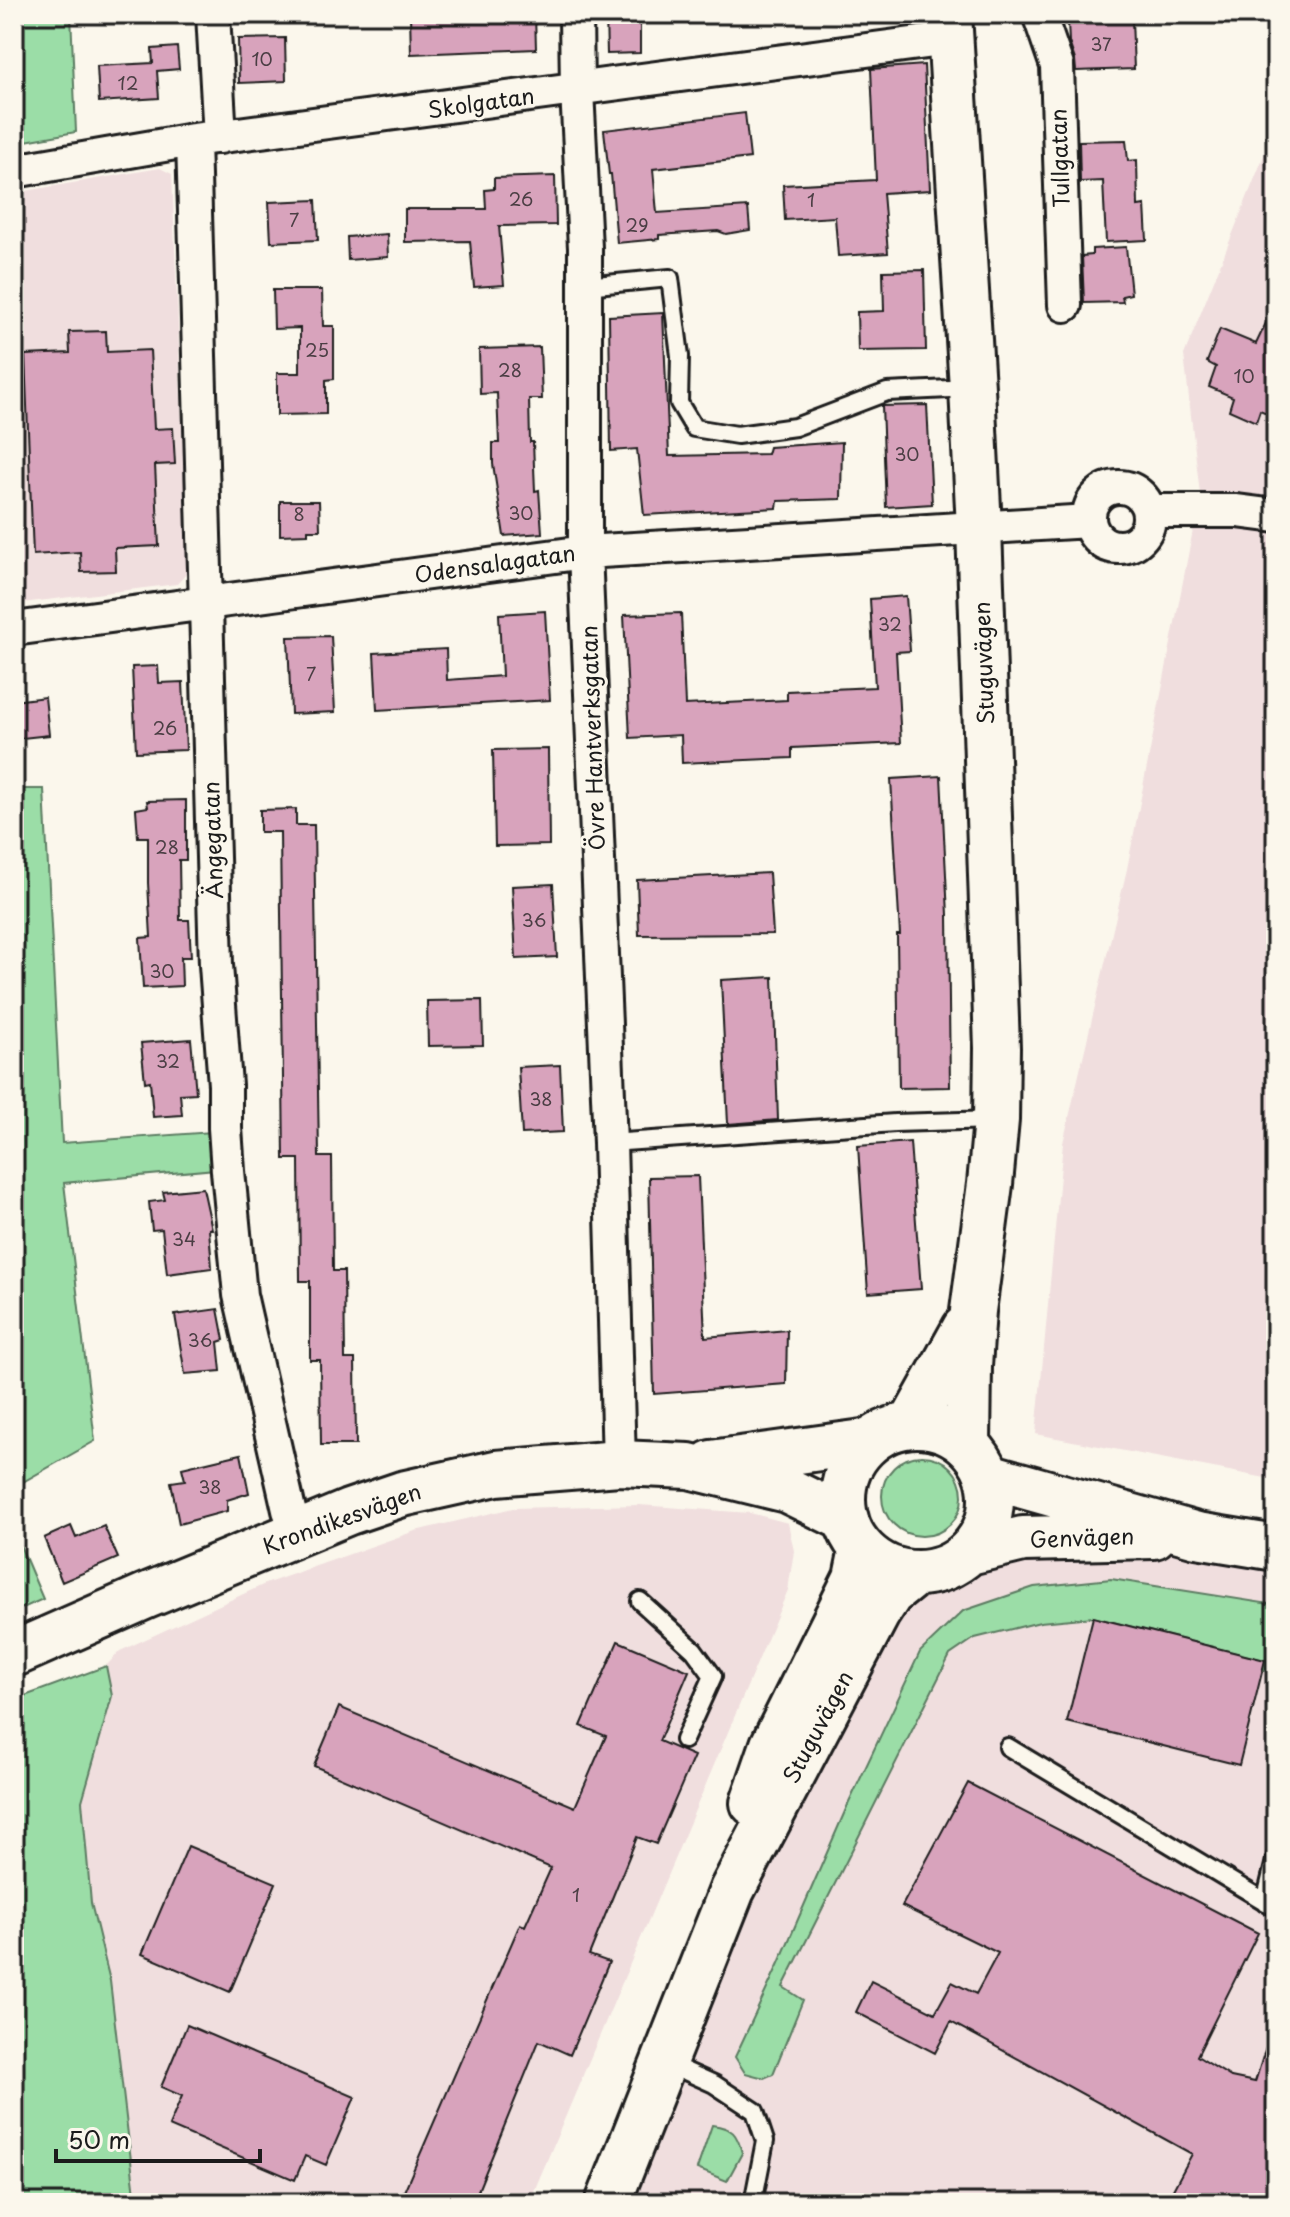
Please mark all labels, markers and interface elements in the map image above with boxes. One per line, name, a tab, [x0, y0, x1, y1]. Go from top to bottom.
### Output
house number: 37	[1090, 30, 1112, 57]
house number: 10	[251, 45, 273, 72]
house number: 12	[118, 69, 138, 96]
street label: Skolgatan	[425, 78, 536, 125]
street label: Tullgatan	[1040, 108, 1077, 208]
house number: 26	[509, 185, 533, 212]
house number: 1	[807, 186, 815, 213]
house number: 7	[289, 206, 299, 233]
house number: 29	[626, 211, 648, 238]
house number: 25	[305, 336, 329, 363]
house number: 28	[498, 356, 522, 383]
house number: 10	[1233, 362, 1255, 389]
house number: 30	[894, 440, 920, 467]
house number: 30	[508, 499, 534, 526]
house number: 8	[293, 500, 305, 527]
street label: Odensalagatan	[412, 535, 577, 590]
street label: Stuguvägen	[964, 601, 1001, 725]
house number: 32	[878, 610, 902, 637]
street label: Övre Hantverksgatan	[571, 625, 612, 851]
house number: 7	[306, 660, 316, 687]
house number: 26	[153, 714, 177, 741]
street label: Ängegatan	[193, 781, 230, 899]
house number: 28	[155, 833, 179, 860]
house number: 36	[522, 906, 546, 933]
house number: 30	[149, 957, 175, 984]
house number: 32	[156, 1047, 180, 1074]
house number: 38	[529, 1085, 553, 1112]
house number: 34	[172, 1225, 196, 1252]
house number: 36	[188, 1326, 212, 1353]
house number: 38	[198, 1473, 222, 1500]
street label: Krondikesvägen	[258, 1474, 425, 1562]
street label: Genvägen	[1029, 1518, 1135, 1555]
street label: Stuguvägen	[773, 1664, 860, 1788]
house number: 1	[572, 1881, 580, 1908]
scale bar	[56, 2113, 260, 2163]
text: 50 m	[68, 2121, 130, 2157]

